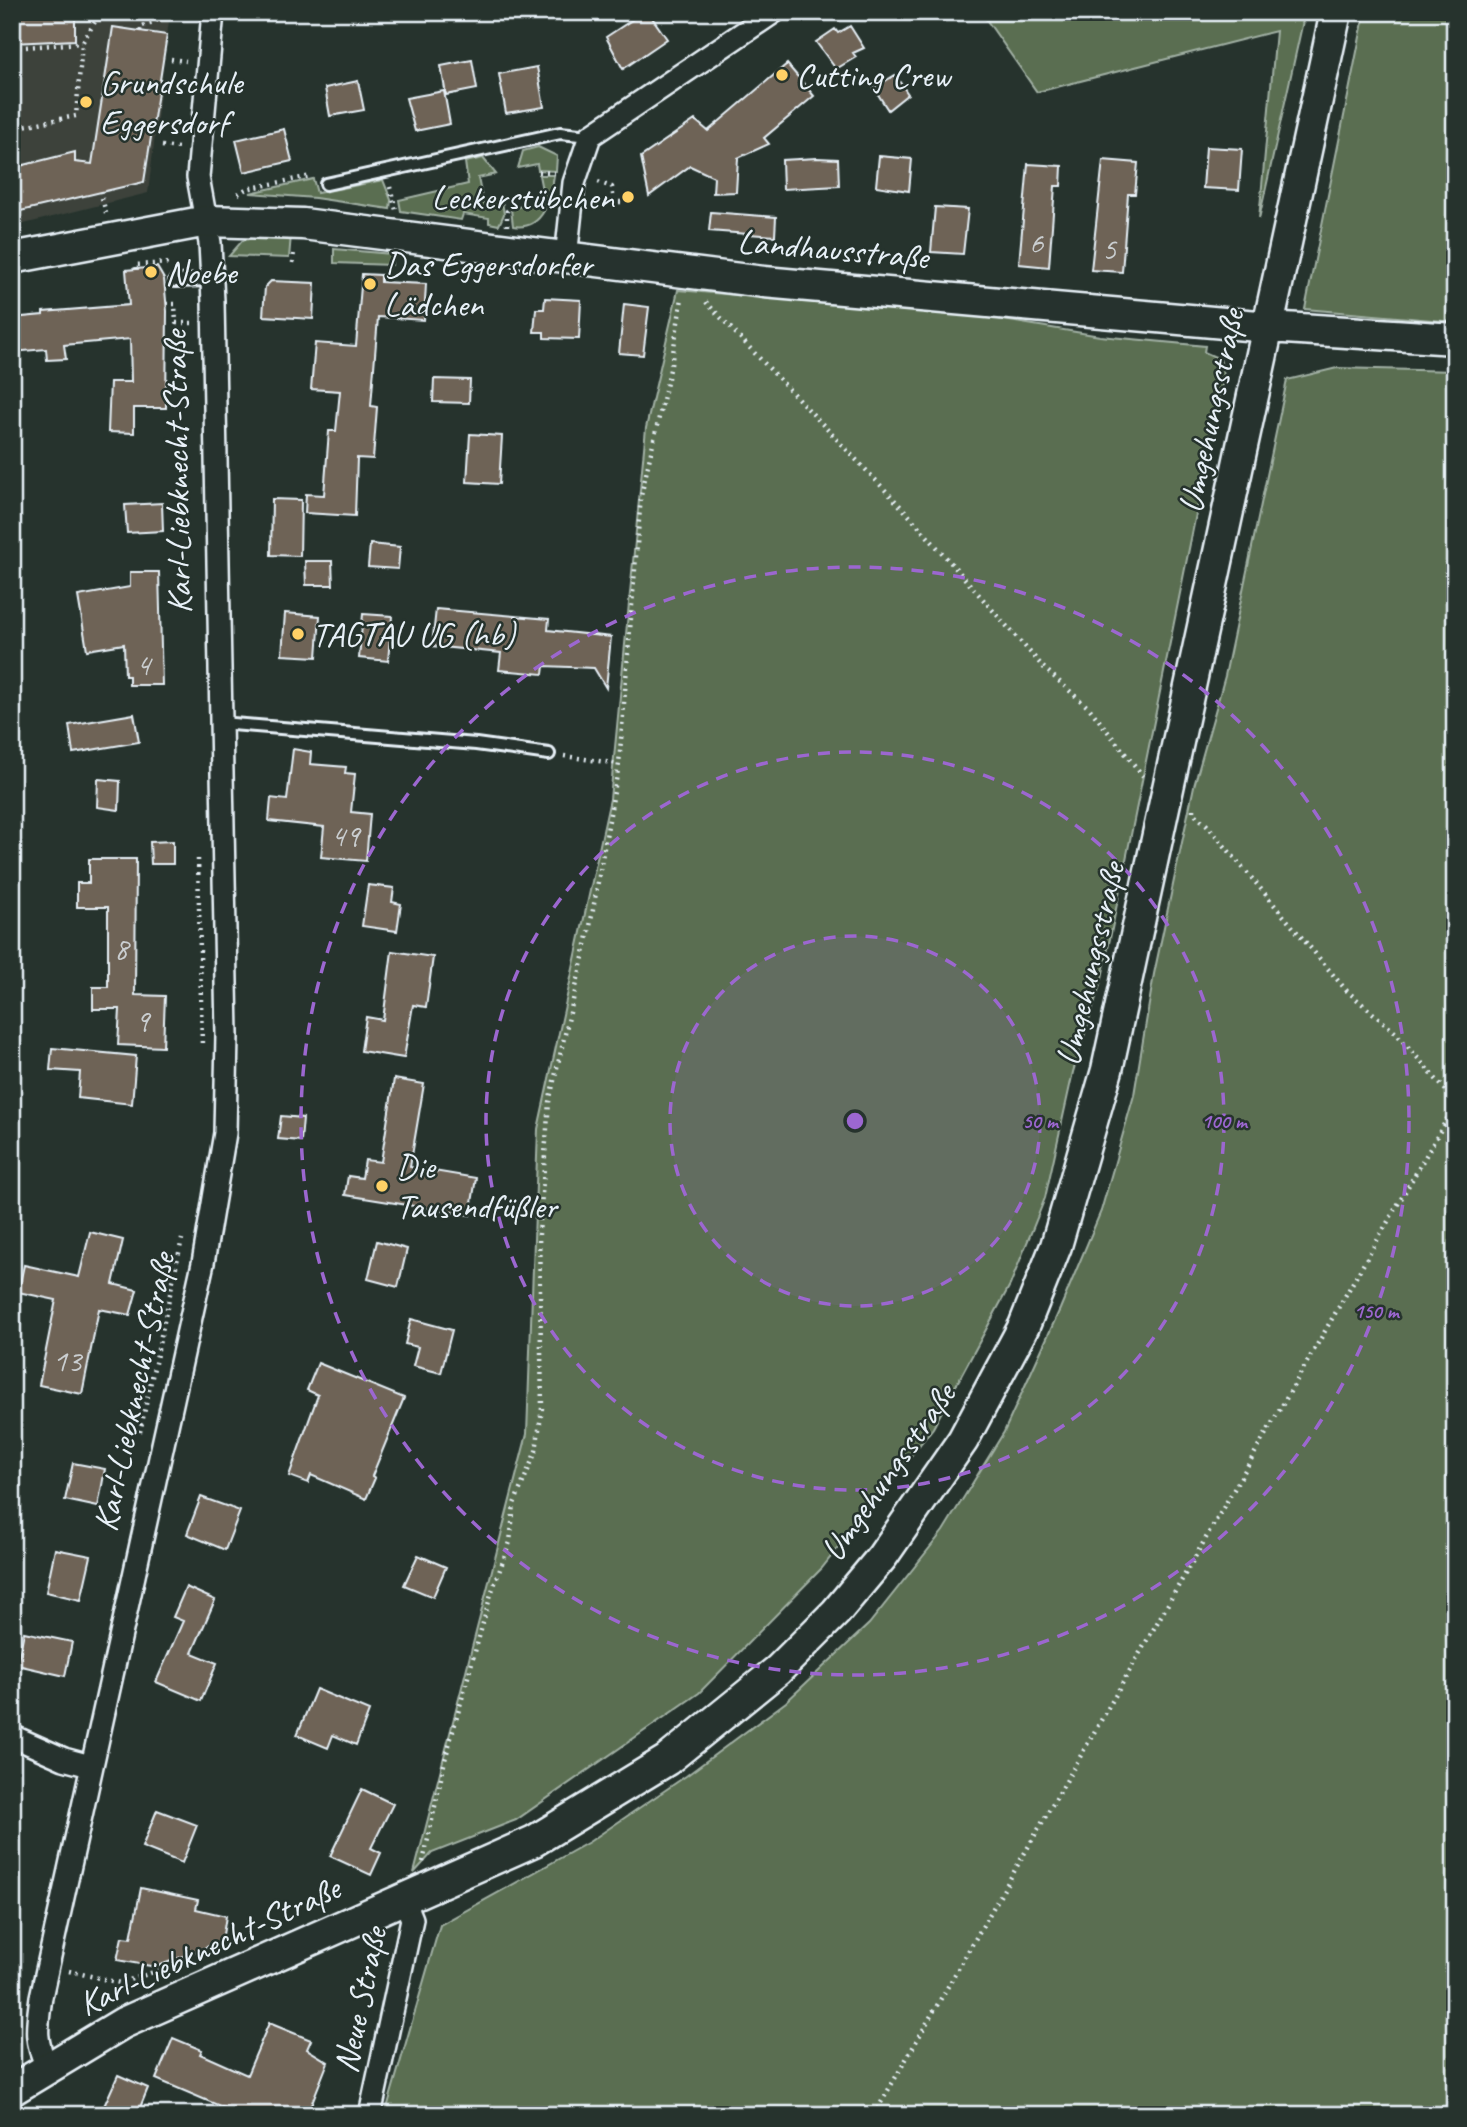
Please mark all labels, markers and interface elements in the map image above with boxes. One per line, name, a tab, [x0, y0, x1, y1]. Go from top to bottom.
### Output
place label: Cutting Crew	[796, 53, 953, 98]
place label: Grundschule Eggersdorf	[100, 60, 245, 145]
marker: Cutting Crew	[774, 67, 790, 83]
marker: Grundschule Eggersdorf	[78, 94, 94, 110]
place label: Leckerstübchen	[432, 175, 615, 220]
marker: Leckerstübchen	[620, 189, 636, 205]
street label: Landhausstraße	[736, 218, 933, 280]
house number: 6	[1029, 222, 1045, 263]
house number: 5	[1102, 228, 1118, 269]
place label: Das Eggersdorfer Lädchen	[384, 242, 594, 327]
place label: Noebe	[165, 250, 239, 295]
marker: Noebe	[143, 264, 159, 280]
marker: Das Eggersdorfer Lädchen	[362, 276, 378, 292]
street label: Umgehungsstraße	[1167, 303, 1255, 517]
street label: Karl-Liebknecht-Straße	[152, 327, 202, 614]
place label: TAGTAU UG (hb)	[312, 612, 518, 657]
marker: TAGTAU UG (hb)	[290, 626, 306, 642]
house number: 4	[136, 644, 154, 685]
house number: 49	[331, 815, 362, 856]
street label: Umgehungsstraße	[1045, 856, 1136, 1070]
house number: 8	[114, 928, 131, 969]
house number: 9	[135, 1000, 152, 1041]
text: 50 m	[1022, 1108, 1060, 1134]
text: 100 m	[1201, 1108, 1249, 1134]
centre of rings	[843, 1109, 867, 1133]
place label: Die Tausendfüßler	[396, 1144, 559, 1229]
marker: Die Tausendfüßler	[374, 1178, 390, 1194]
street label: Karl-Liebknecht-Straße	[83, 1246, 186, 1535]
text: 150 m	[1353, 1298, 1401, 1324]
house number: 13	[53, 1340, 84, 1381]
street label: Umgehungsstraße	[810, 1372, 967, 1570]
street label: Karl-Liebknecht-Straße	[71, 1865, 349, 2026]
street label: Neue Straße	[323, 1921, 398, 2077]

